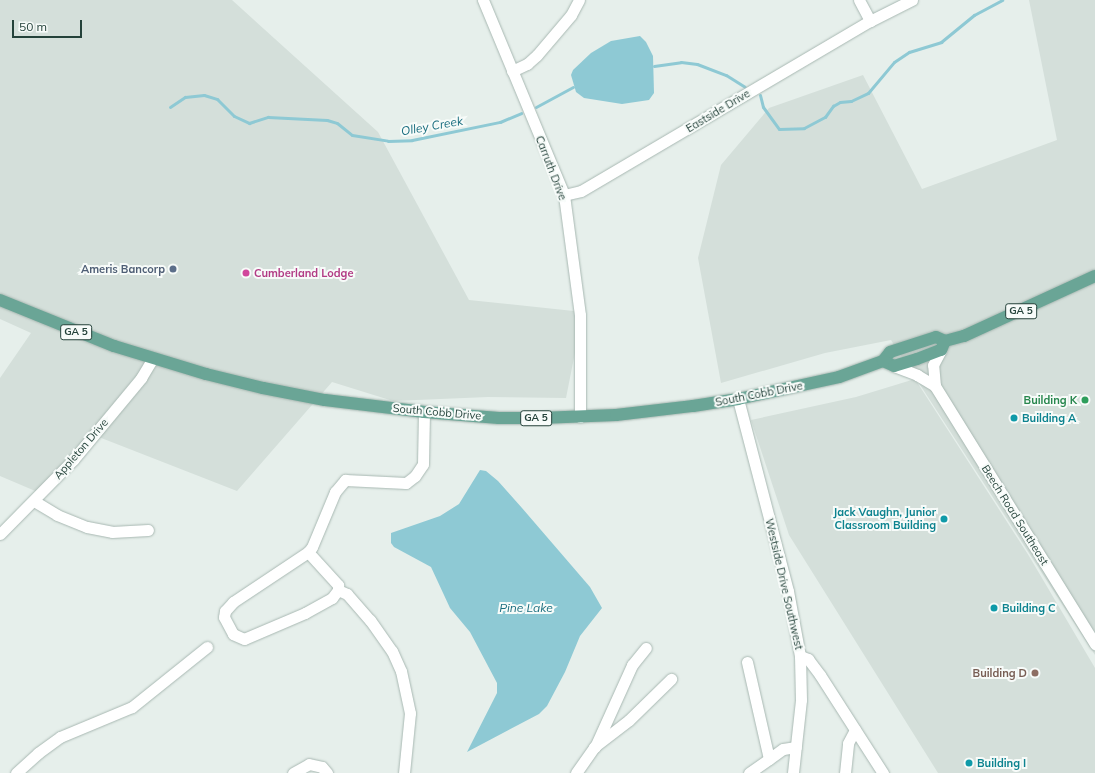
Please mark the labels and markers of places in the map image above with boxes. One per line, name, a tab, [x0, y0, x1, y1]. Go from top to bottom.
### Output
place label: Ameris Bancorp	[81, 262, 165, 276]
marker: Ameris Bancorp	[168, 264, 178, 274]
place label: Cumberland Lodge	[254, 266, 353, 280]
marker: Cumberland Lodge	[241, 268, 251, 278]
place label: Building K	[1024, 393, 1077, 407]
marker: Building K	[1080, 395, 1090, 405]
place label: Building A	[1022, 411, 1076, 425]
marker: Building A	[1009, 413, 1019, 423]
place label: Jack Vaughn, Junior Classroom Building	[833, 506, 936, 532]
marker: Jack Vaughn, Junior Classroom Building	[939, 514, 949, 524]
place label: Building C	[1002, 601, 1056, 615]
marker: Building C	[989, 603, 999, 613]
place label: Building D	[973, 666, 1027, 680]
marker: Building D	[1030, 668, 1040, 678]
place label: Building I	[977, 756, 1026, 770]
marker: Building I	[964, 758, 974, 768]

